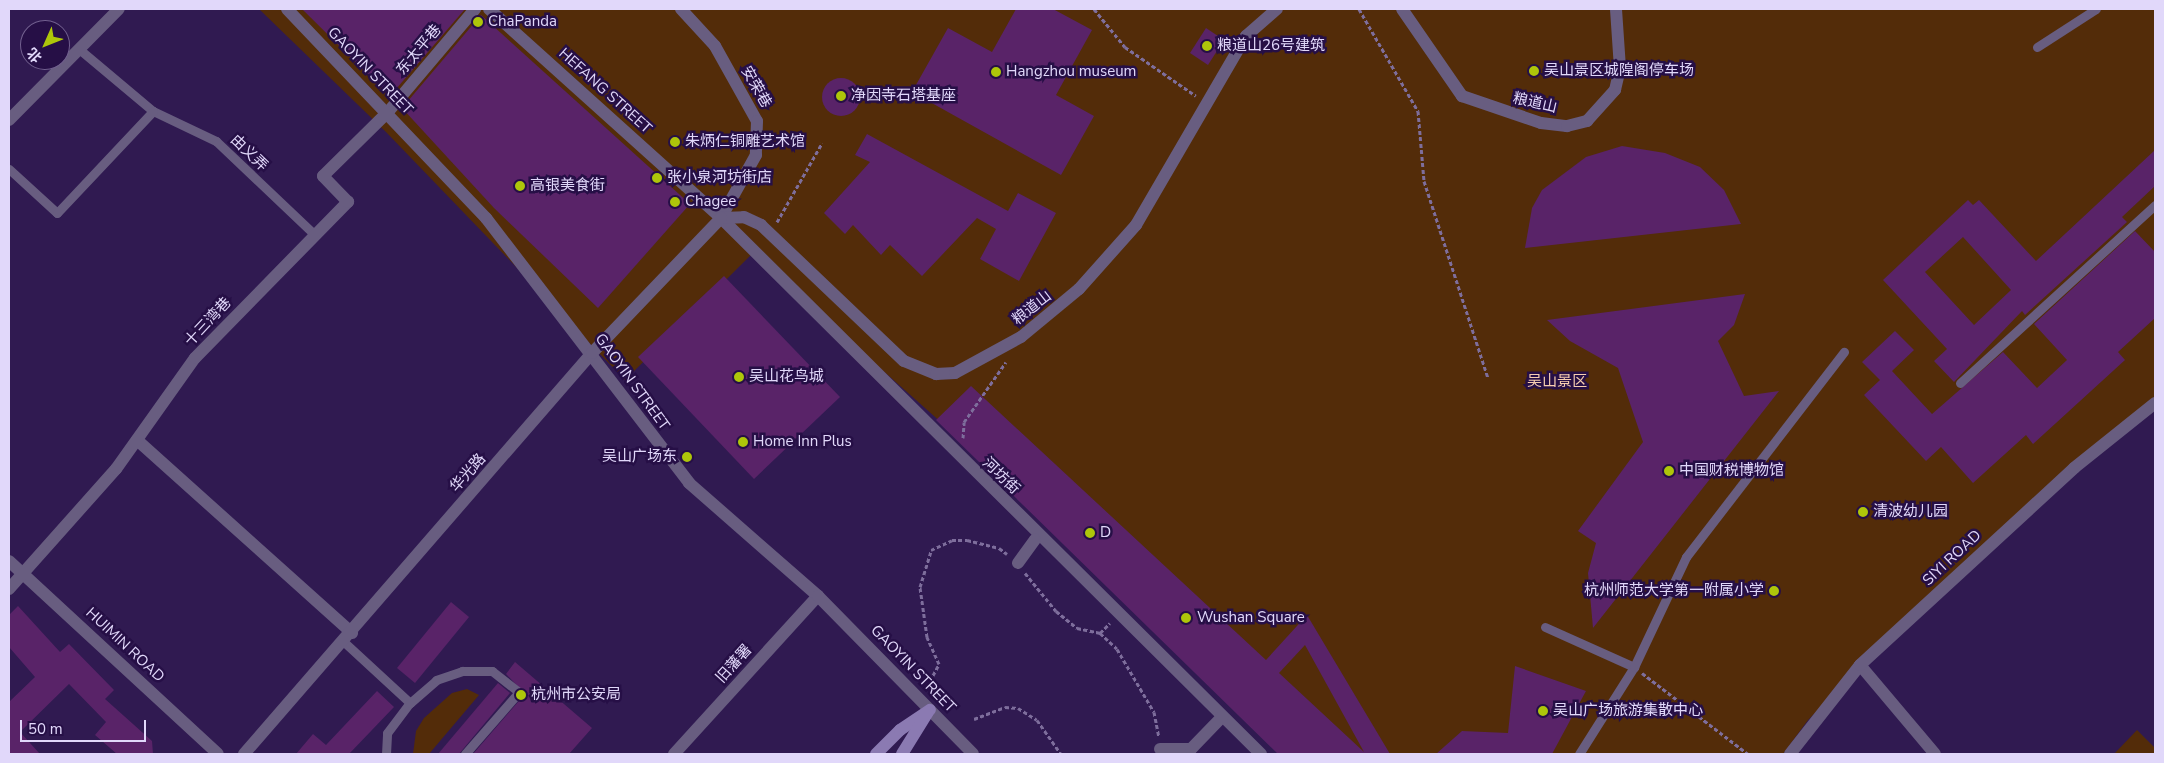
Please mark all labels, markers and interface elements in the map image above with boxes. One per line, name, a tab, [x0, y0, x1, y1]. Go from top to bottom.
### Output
place label: ChaPanda	[488, 13, 557, 31]
marker: ChaPanda	[472, 16, 484, 28]
north arrow	[20, 20, 70, 70]
street label: 东太平巷	[393, 21, 445, 79]
street label: GAOYIN STREET	[324, 23, 416, 119]
place label: 粮道山26号建筑	[1217, 37, 1325, 55]
marker: 粮道山26号建筑	[1201, 40, 1213, 52]
text: 北	[23, 43, 46, 67]
street label: HEFANG STREET	[555, 45, 655, 137]
place label: 吴山景区城隍阁停车场	[1544, 62, 1694, 80]
street label: 安荣巷	[737, 63, 775, 111]
place label: Hangzhou museum	[1006, 63, 1136, 81]
marker: 吴山景区城隍阁停车场	[1528, 65, 1540, 77]
marker: Hangzhou museum	[990, 66, 1002, 78]
place label: 净因寺石塔基座	[851, 87, 956, 105]
street label: 粮道山	[1511, 89, 1559, 117]
marker: 净因寺石塔基座	[835, 90, 847, 102]
street label: 由义弄	[227, 131, 271, 175]
place label: 朱炳仁铜雕艺术馆	[685, 133, 805, 151]
marker: 朱炳仁铜雕艺术馆	[669, 136, 681, 148]
place label: 张小泉河坊街店	[667, 169, 772, 187]
marker: 张小泉河坊街店	[651, 172, 663, 184]
place label: 高银美食街	[530, 177, 605, 195]
marker: 高银美食街	[514, 180, 526, 192]
place label: Chagee	[685, 193, 736, 211]
marker: Chagee	[669, 196, 681, 208]
street label: 粮道山	[1009, 287, 1055, 329]
street label: 十三湾巷	[181, 294, 235, 350]
street label: GAOYIN STREET	[591, 330, 673, 434]
place label: 吴山花鸟城	[749, 368, 824, 386]
marker: 吴山花鸟城	[733, 371, 745, 383]
park label: 吴山景区	[1527, 373, 1587, 391]
place label: Home Inn Plus	[753, 433, 852, 451]
marker: Home Inn Plus	[737, 436, 749, 448]
place label: 吴山广场东	[602, 448, 677, 466]
street label: 华光路	[446, 450, 490, 496]
marker: 吴山广场东	[681, 451, 693, 463]
street label: 河坊街	[979, 454, 1023, 498]
place label: 中国财税博物馆	[1679, 462, 1784, 480]
marker: 中国财税博物馆	[1663, 465, 1675, 477]
place label: 清波幼儿园	[1873, 503, 1948, 521]
marker: 清波幼儿园	[1857, 506, 1869, 518]
place label: D	[1100, 524, 1111, 542]
street label: SIYI ROAD	[1919, 526, 1985, 590]
marker: D	[1084, 527, 1096, 539]
place label: 杭州师范大学第一附属小学	[1584, 582, 1764, 600]
marker: 杭州师范大学第一附属小学	[1768, 585, 1780, 597]
street label: HUIMIN ROAD	[82, 604, 168, 686]
place label: Wushan Square	[1197, 609, 1305, 627]
marker: Wushan Square	[1179, 611, 1193, 625]
street label: GAOYIN STREET	[867, 621, 959, 717]
street label: 旧藩署	[712, 641, 756, 687]
place label: 杭州市公安局	[531, 686, 621, 704]
marker: 杭州市公安局	[515, 689, 527, 701]
place label: 吴山广场旅游集散中心	[1553, 702, 1703, 720]
marker: 吴山广场旅游集散中心	[1537, 705, 1549, 717]
scale bar	[22, 710, 149, 742]
text: 50 m	[28, 719, 63, 739]

